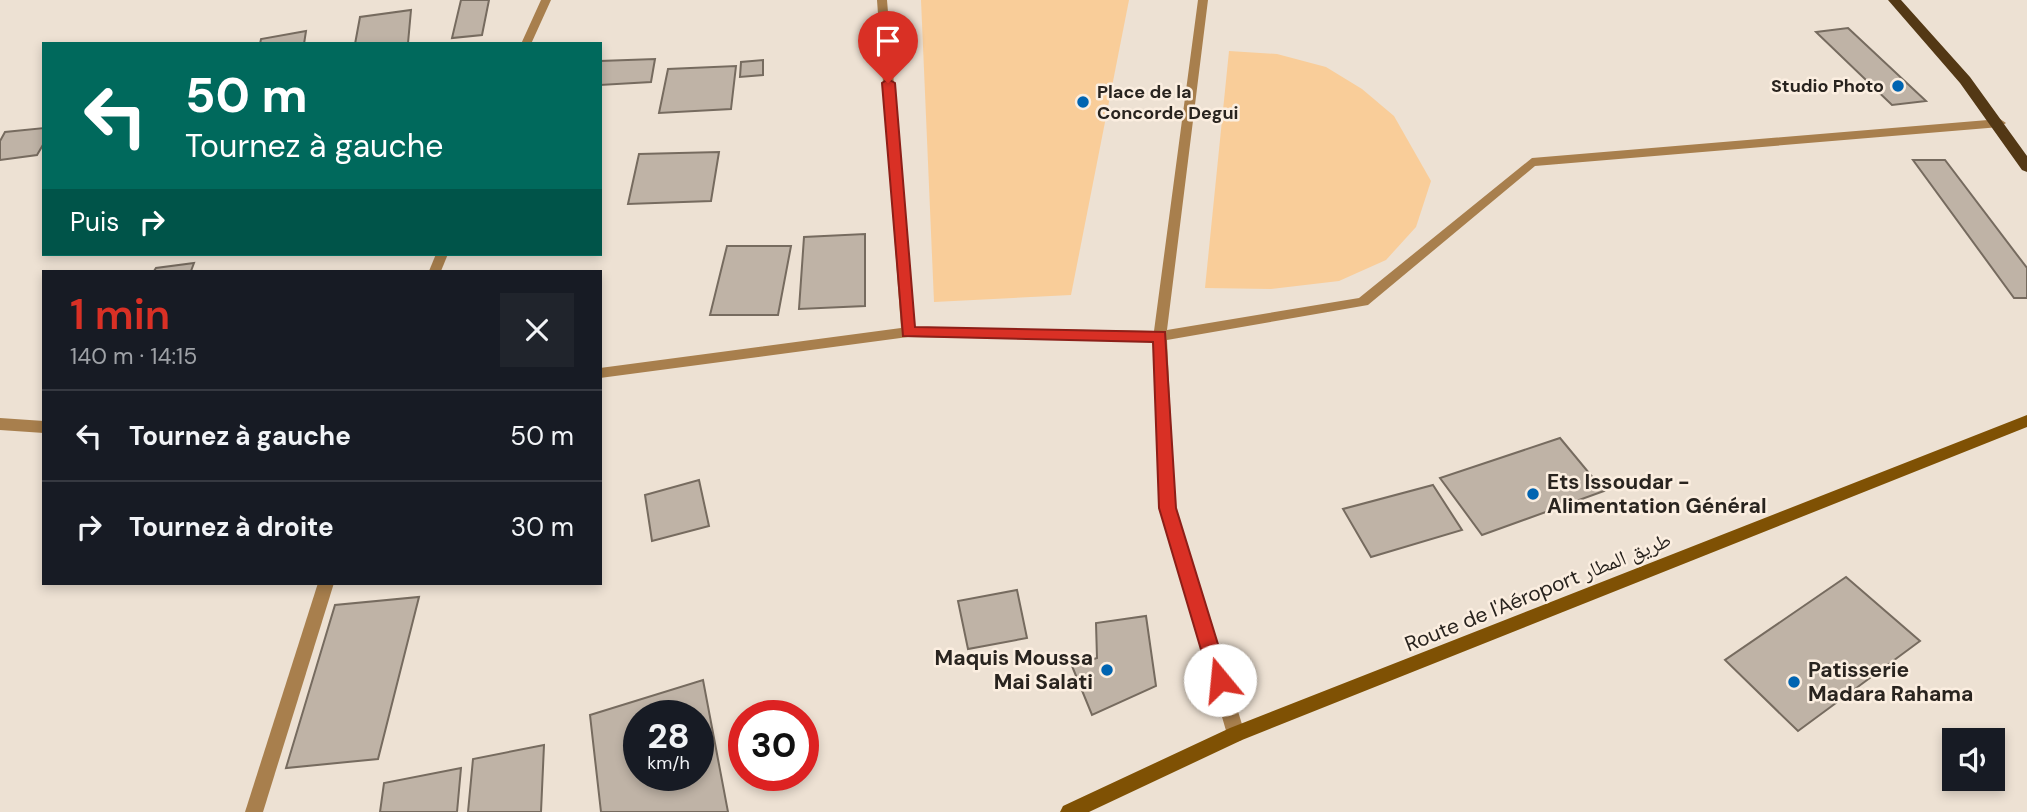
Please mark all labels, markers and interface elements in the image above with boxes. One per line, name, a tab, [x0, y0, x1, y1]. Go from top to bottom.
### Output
pin	[858, 11, 918, 83]
icon: arrive	[869, 22, 907, 60]
text: 50 m	[185, 63, 308, 127]
icon: left	[70, 70, 161, 161]
place label: Studio Photo	[1771, 74, 1884, 98]
marker: Studio Photo	[1890, 78, 1906, 94]
place label: Place de la Concorde Degui	[1097, 80, 1238, 125]
marker: Place de la Concorde Degui	[1075, 94, 1091, 110]
text: Tournez à gauche	[185, 125, 443, 167]
icon: right	[133, 203, 171, 241]
text: Puis	[70, 205, 119, 239]
text: 1 min	[70, 287, 170, 342]
button: close	[500, 293, 574, 367]
text: 140 m · 14:15	[70, 341, 197, 371]
icon: left	[70, 417, 108, 455]
text: Tournez à gauche	[129, 419, 351, 453]
text: 50 m	[510, 419, 574, 453]
place label: Ets Issoudar - Alimentation Général	[1547, 468, 1767, 520]
marker: Ets Issoudar - Alimentation Général	[1525, 486, 1541, 502]
icon: right	[70, 508, 108, 546]
text: Tournez à droite	[129, 510, 334, 544]
text: 30 m	[511, 510, 574, 544]
street label: Route de l'Aéroport طريق المطار	[1401, 526, 1675, 658]
position arrow	[1183, 643, 1257, 717]
place label: Maquis Moussa Mai Salati	[935, 644, 1093, 696]
place label: Patisserie Madara Rahama	[1808, 656, 1973, 708]
marker: Maquis Moussa Mai Salati	[1099, 662, 1115, 678]
marker: Patisserie Madara Rahama	[1786, 674, 1802, 690]
speed limit sign: 30	[728, 700, 819, 791]
text: 28	[647, 713, 690, 759]
map controls	[1942, 728, 2005, 791]
button: sound	[1942, 728, 2005, 791]
text: km/h	[647, 751, 690, 775]

